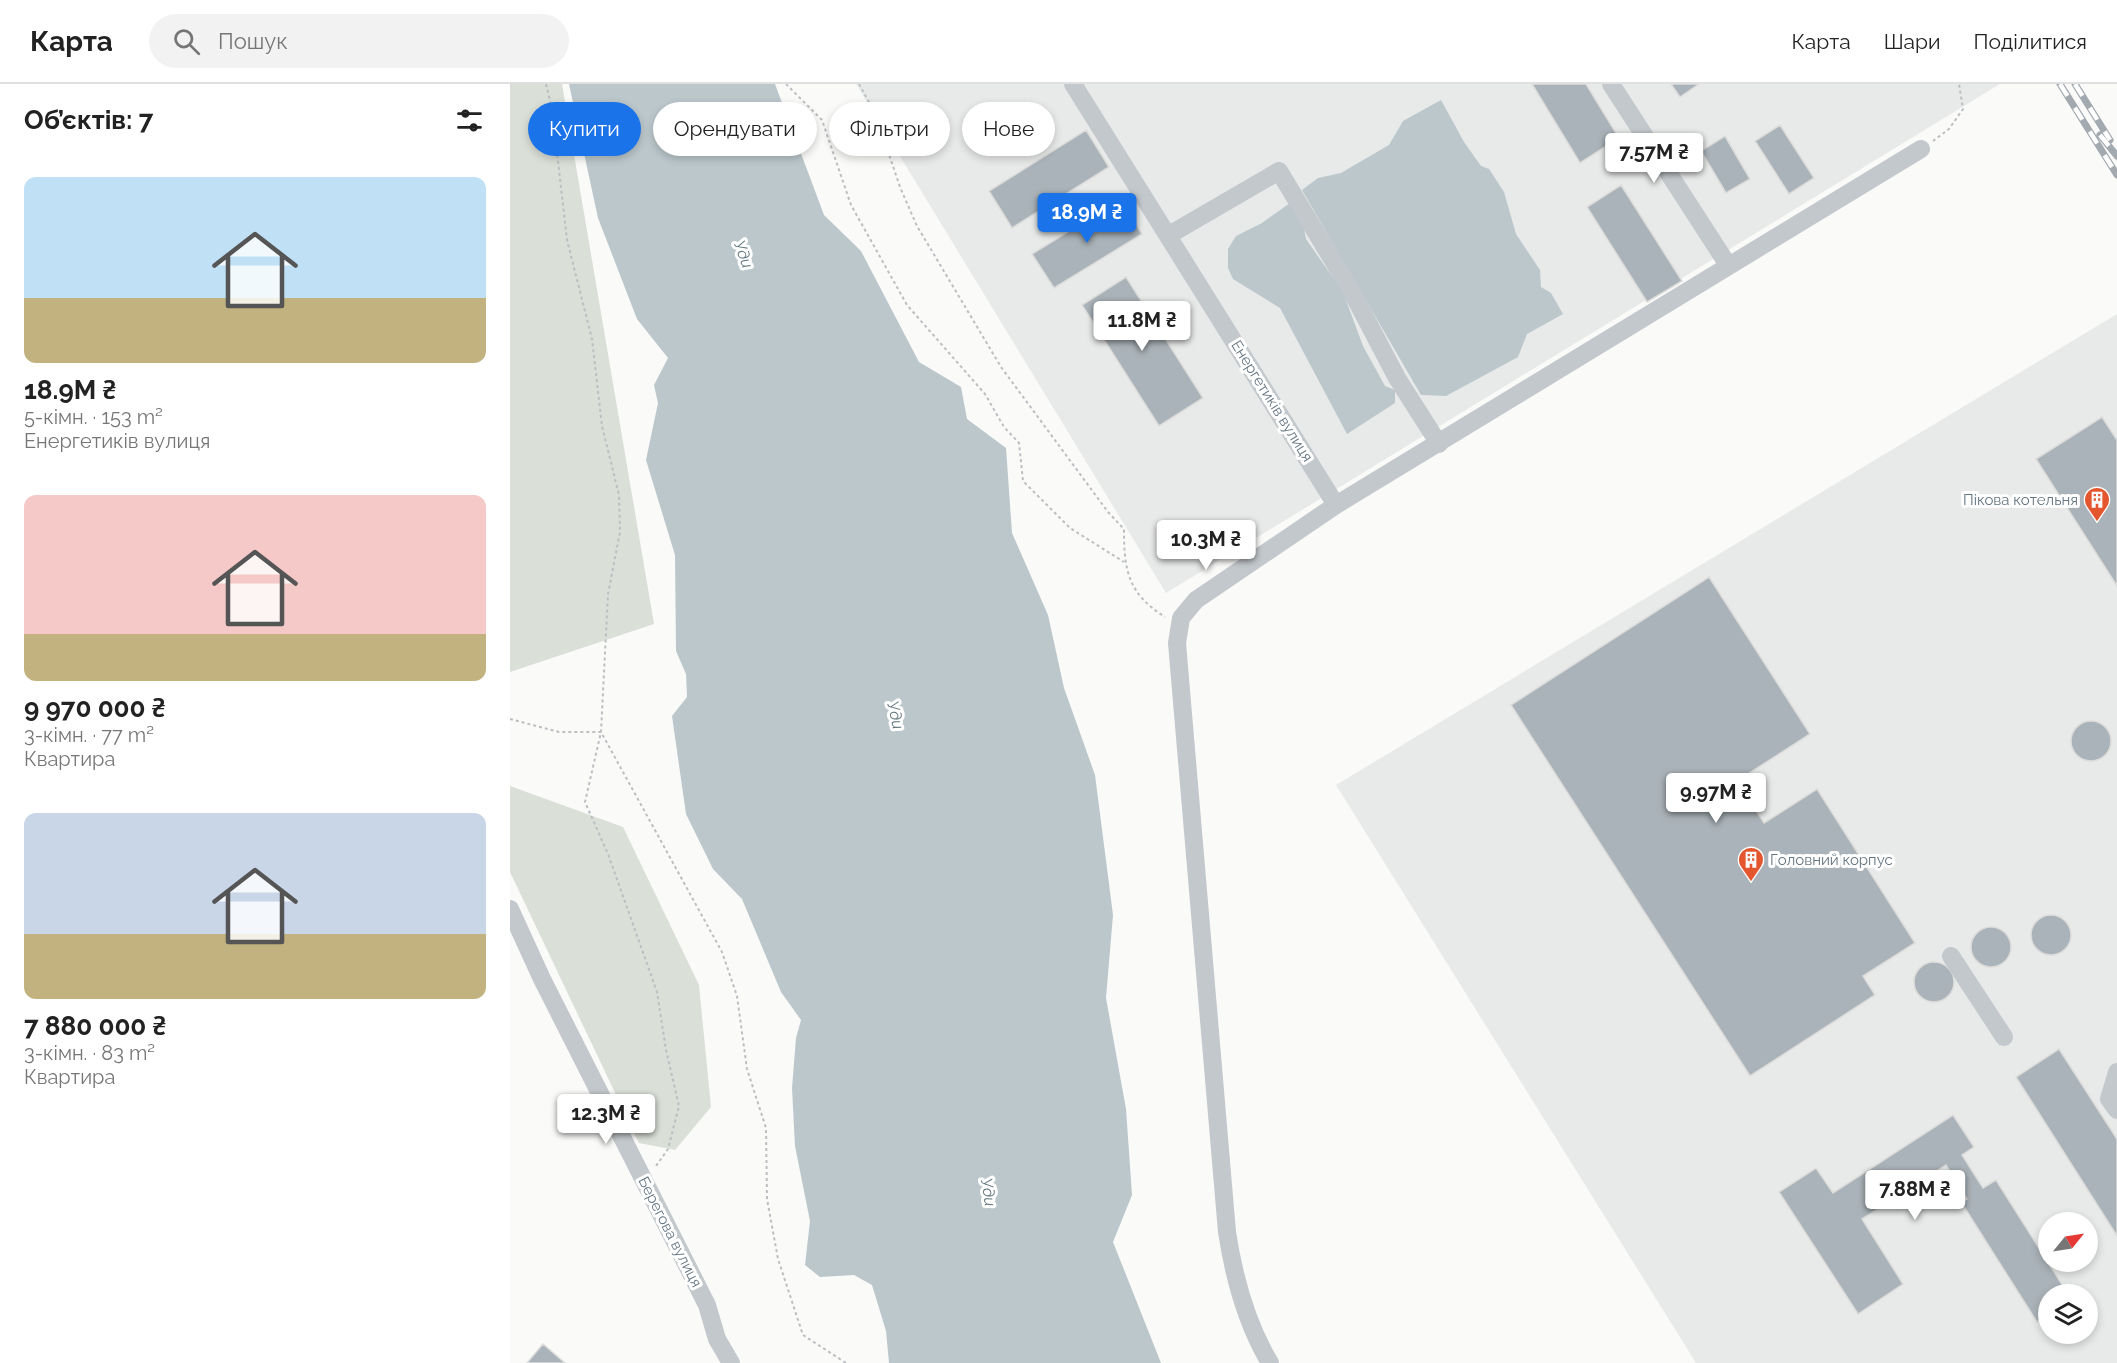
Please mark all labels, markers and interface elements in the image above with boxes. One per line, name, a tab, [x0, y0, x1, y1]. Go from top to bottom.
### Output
search box	[149, 14, 569, 68]
text: Карта	[30, 25, 113, 58]
icon: search	[170, 25, 203, 58]
text: Пошук	[218, 28, 288, 54]
text: Карта	[1792, 29, 1851, 54]
text: Шари	[1884, 29, 1941, 54]
text: Поділитися	[1974, 29, 2087, 54]
chip: Купити	[528, 102, 641, 156]
chip: Орендувати	[653, 102, 817, 156]
chip: Фільтри	[829, 102, 950, 156]
chip: Нове	[962, 102, 1055, 156]
icon: filters	[453, 104, 486, 137]
text: Об’єктів: 7	[24, 105, 153, 135]
pin: 7.57M ₴	[1599, 133, 1709, 184]
text: 7.57M ₴	[1619, 140, 1689, 164]
pin: 18.9M ₴	[1032, 193, 1142, 244]
text: 18.9M ₴	[1051, 200, 1123, 224]
icon: home	[201, 216, 309, 324]
water label: Уди	[730, 238, 757, 271]
pin: 11.8M ₴	[1087, 301, 1197, 352]
text: 11.8M ₴	[1107, 308, 1177, 332]
street label: Енергетиків вулиця	[1227, 337, 1317, 465]
text: 18.9M ₴	[24, 375, 116, 405]
text: 5-кімн. · 153 m²	[24, 405, 163, 429]
text: Енергетиків вулиця	[24, 429, 210, 453]
building icon: Пікова котельня	[2082, 485, 2112, 523]
place label: Пікова котельня	[1963, 491, 2078, 509]
pin: 10.3M ₴	[1151, 520, 1261, 571]
text: 10.3M ₴	[1171, 527, 1241, 551]
icon: home	[201, 534, 309, 642]
text: 9 970 000 ₴	[24, 693, 166, 723]
water label: Уди	[883, 699, 908, 731]
text: 3-кімн. · 77 m²	[24, 723, 154, 747]
text: Квартира	[24, 747, 115, 771]
pin: 9.97M ₴	[1661, 773, 1771, 824]
text: 9.97M ₴	[1680, 780, 1752, 804]
building icon: Головний корпус	[1736, 845, 1766, 883]
place label: Головний корпус	[1770, 851, 1893, 869]
icon: home	[201, 852, 309, 960]
text: 7 880 000 ₴	[24, 1011, 166, 1041]
text: 3-кімн. · 83 m²	[24, 1041, 155, 1065]
text: Квартира	[24, 1065, 115, 1089]
pin: 12.3M ₴	[551, 1094, 661, 1145]
text: 12.3M ₴	[571, 1101, 641, 1125]
pin: 7.88M ₴	[1860, 1170, 1970, 1221]
street label: Берегова вулиця	[634, 1174, 706, 1290]
water label: Уди	[977, 1177, 1000, 1208]
text: 7.88M ₴	[1879, 1177, 1951, 1201]
north arrow	[2038, 1212, 2098, 1272]
map controls	[2038, 1212, 2098, 1344]
button: layers	[2038, 1284, 2098, 1344]

